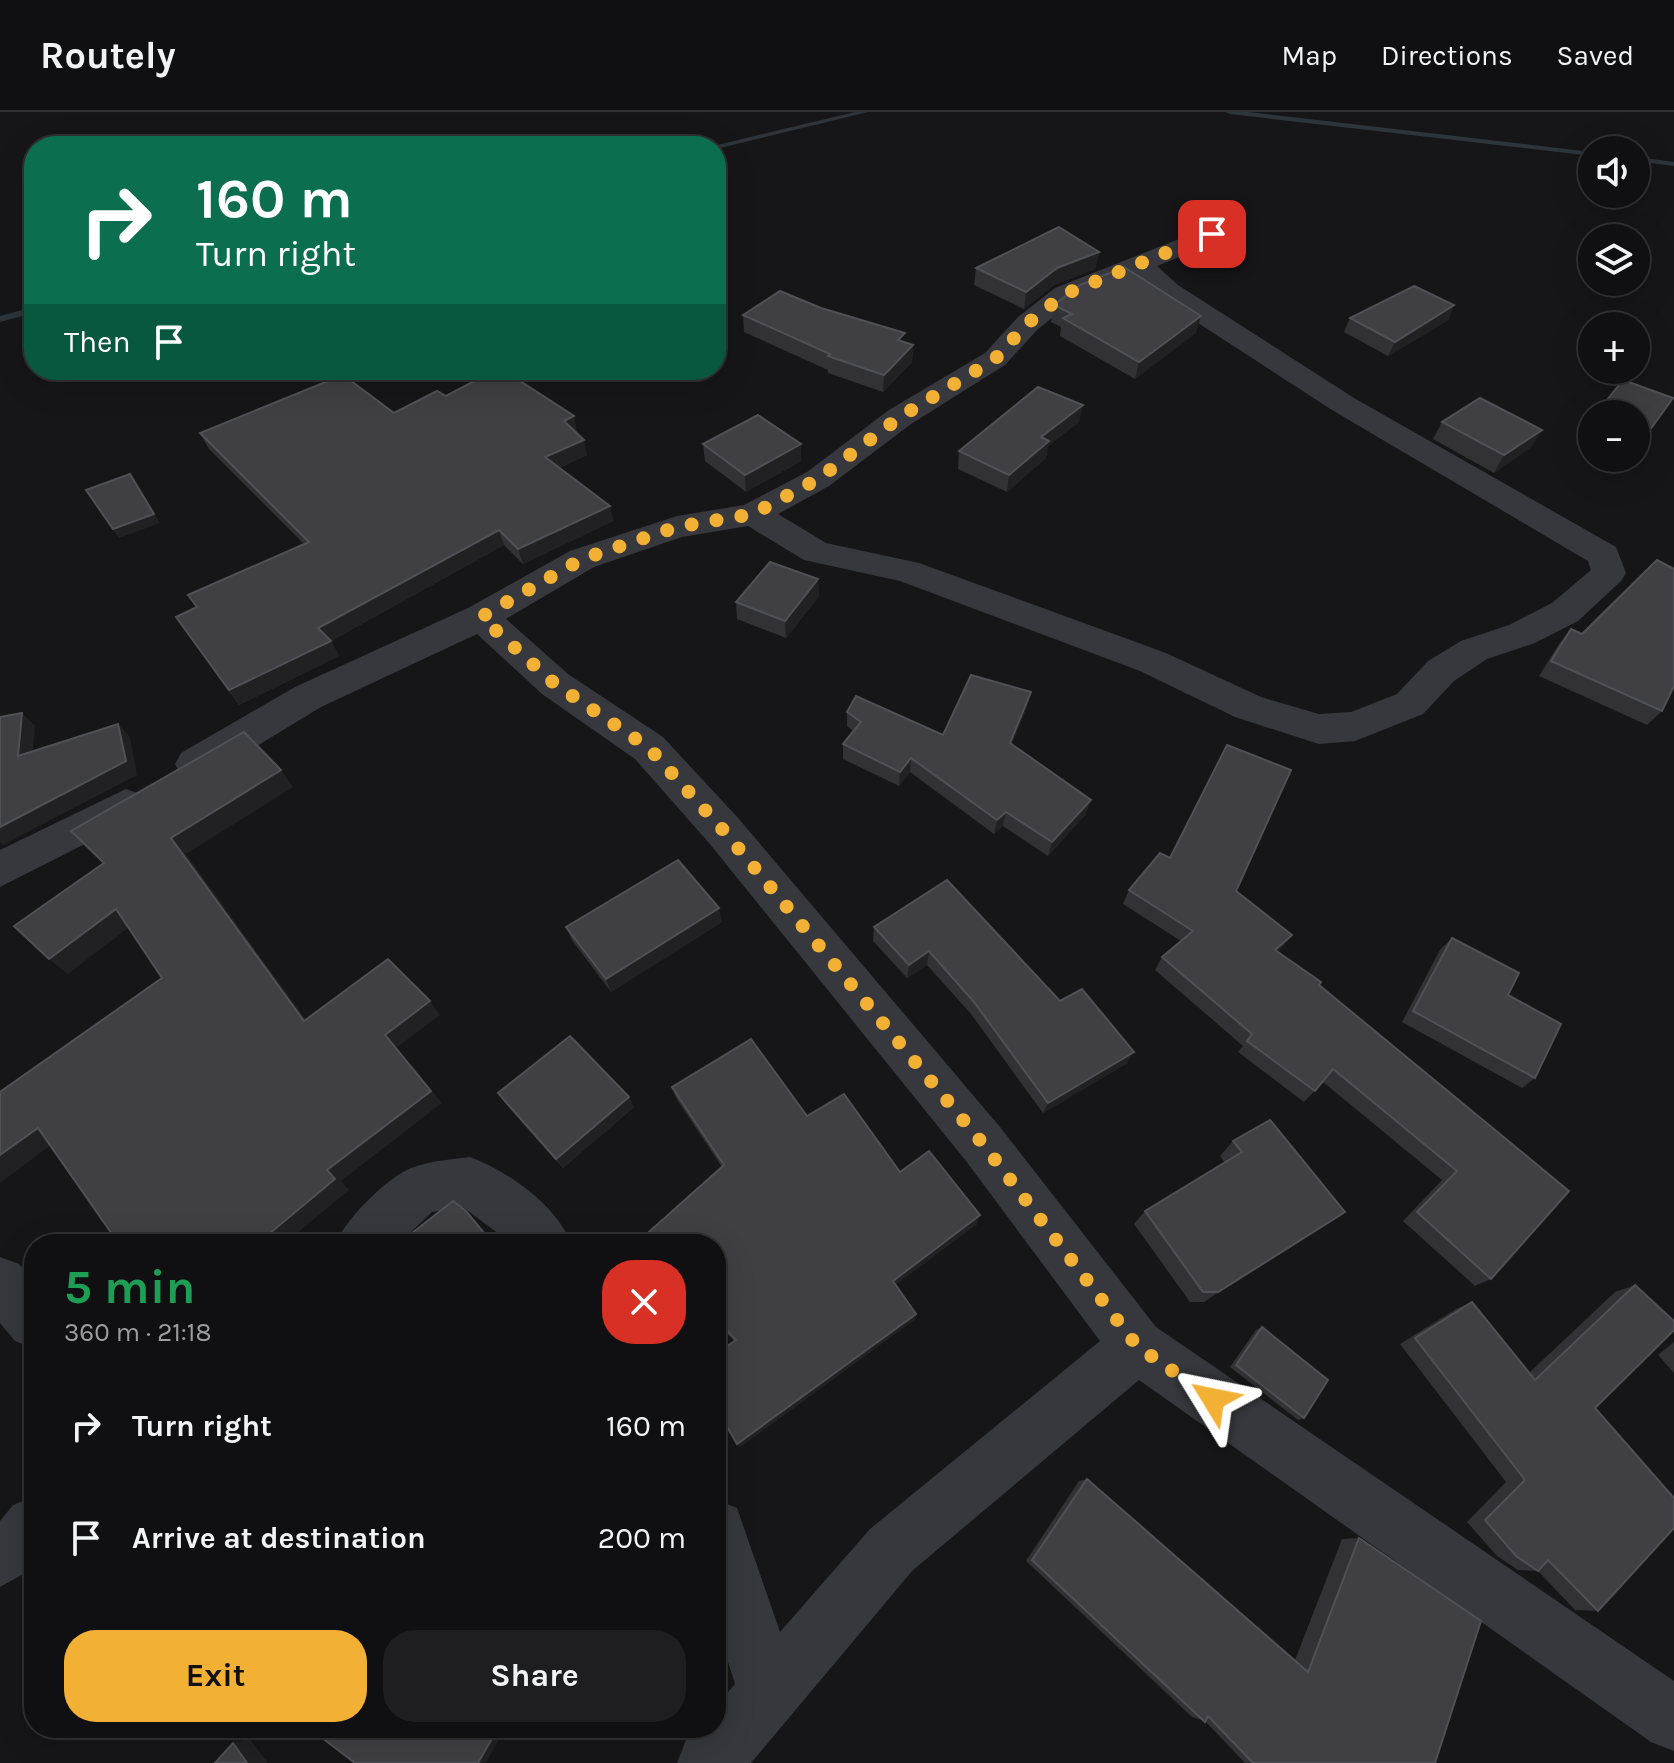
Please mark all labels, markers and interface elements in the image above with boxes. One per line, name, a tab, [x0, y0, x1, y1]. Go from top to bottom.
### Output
text: Routely	[40, 33, 176, 78]
text: Map	[1282, 39, 1337, 72]
text: Directions	[1381, 39, 1513, 72]
text: Saved	[1557, 39, 1634, 72]
map controls	[1578, 136, 1650, 472]
button: sound	[1578, 136, 1650, 208]
text: 160 m	[196, 166, 353, 231]
icon: right	[64, 168, 168, 272]
pin	[1178, 200, 1246, 268]
icon: arrive	[1190, 212, 1234, 256]
button: layers	[1578, 224, 1650, 296]
text: Turn right	[196, 233, 356, 275]
button: +	[1578, 312, 1650, 384]
icon: arrive	[147, 320, 191, 364]
text: Then	[64, 324, 131, 360]
button: −	[1578, 400, 1650, 472]
text: 5 min	[64, 1259, 195, 1315]
button: close	[602, 1260, 686, 1344]
text: 360 m · 21:18	[64, 1317, 211, 1348]
position arrow	[1171, 1357, 1255, 1441]
icon: right	[64, 1404, 108, 1448]
text: Turn right	[132, 1408, 272, 1444]
text: 160 m	[606, 1408, 686, 1444]
icon: arrive	[64, 1516, 108, 1560]
text: Arrive at destination	[132, 1520, 426, 1556]
text: 200 m	[598, 1520, 686, 1556]
button: Exit	[64, 1630, 367, 1722]
button: Share	[383, 1630, 686, 1722]

